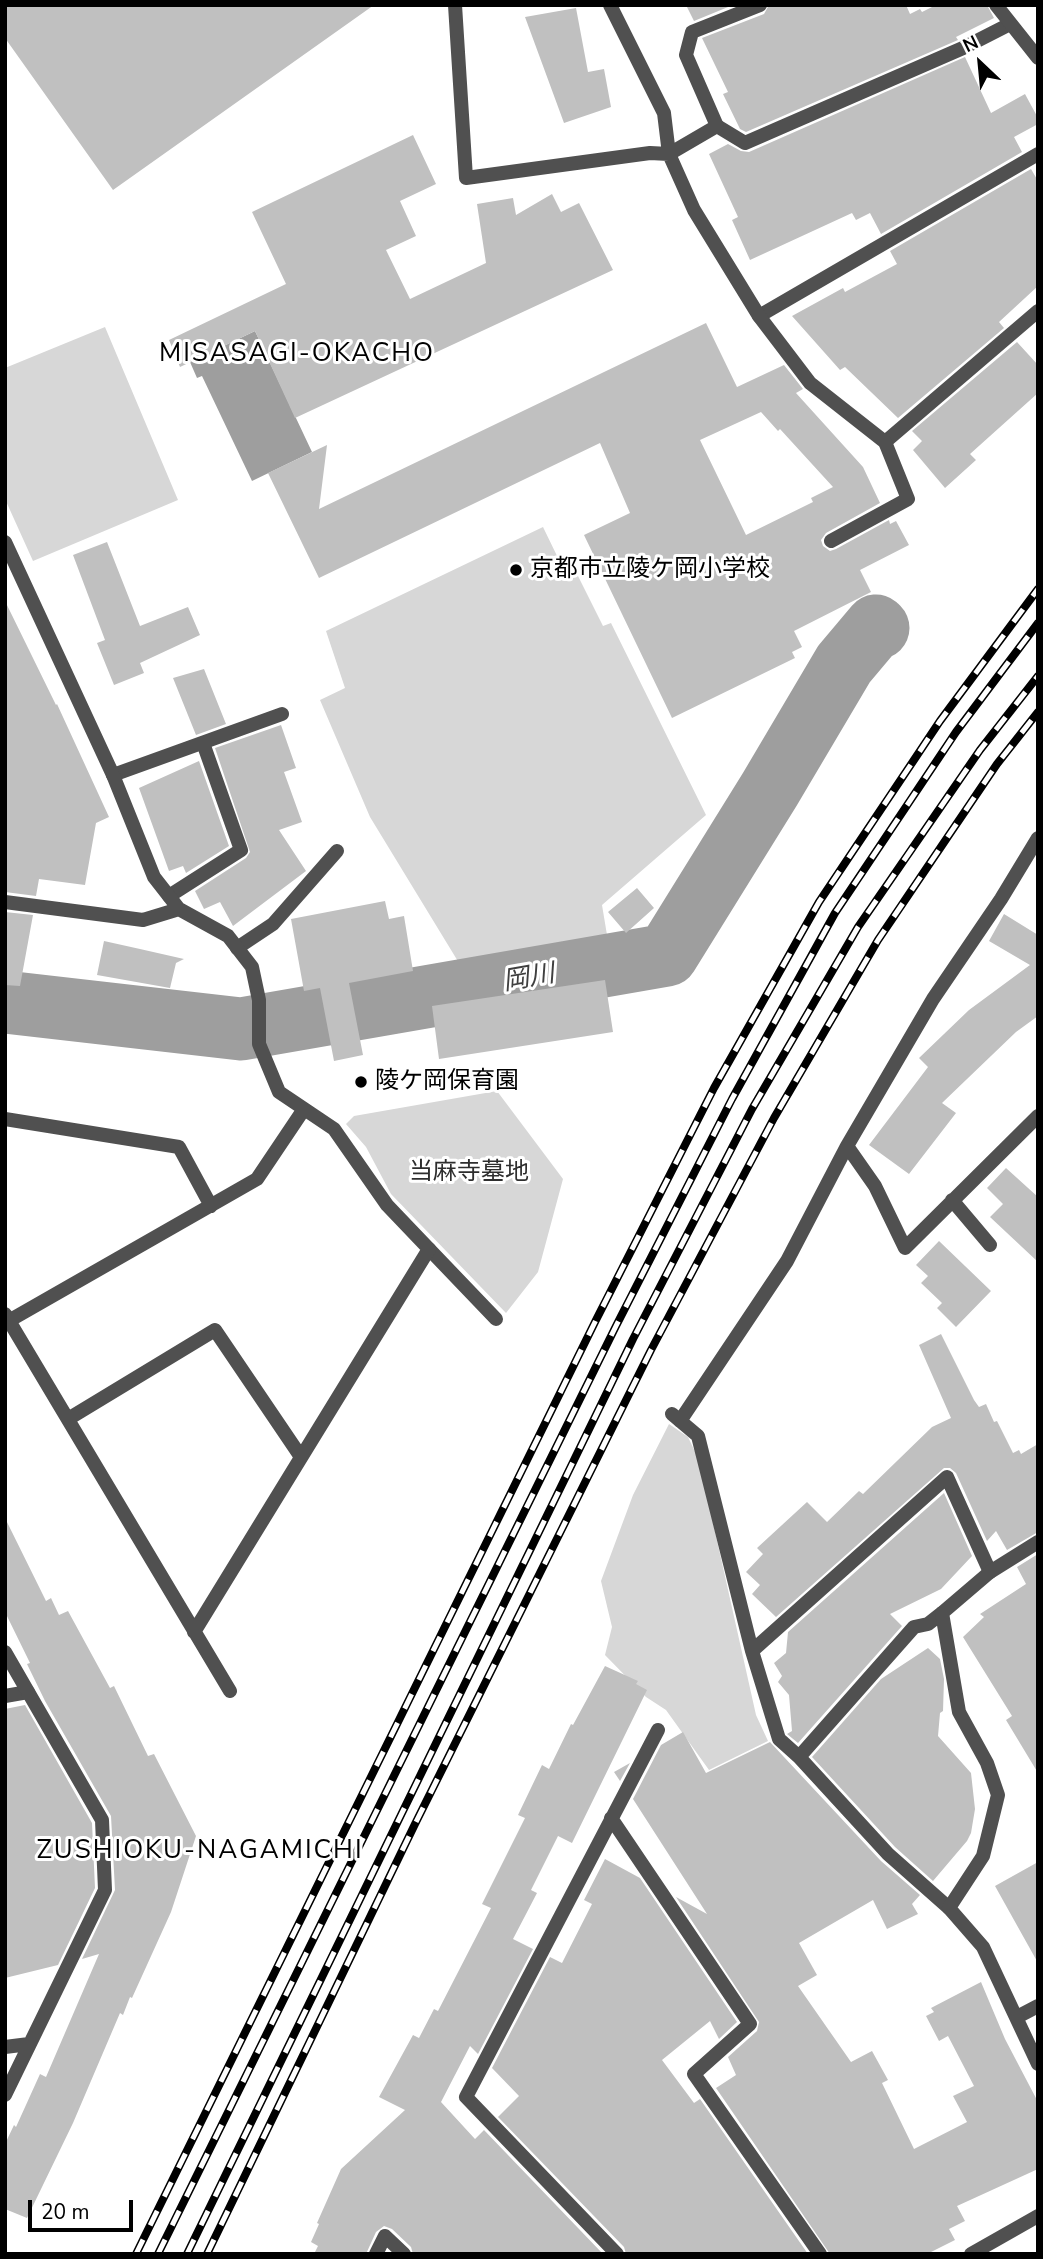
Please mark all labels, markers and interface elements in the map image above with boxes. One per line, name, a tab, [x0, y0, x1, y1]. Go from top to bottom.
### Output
north arrow	[945, 28, 1015, 98]
text: N	[959, 29, 983, 59]
district label: MISASAGI-OKACHO	[161, 339, 433, 371]
place label: 京都市立陵ケ岡小学校	[530, 556, 770, 584]
marker: 京都市立陵ケ岡小学校	[508, 562, 524, 578]
water label: 岡川	[501, 959, 557, 999]
place label: 陵ケ岡保育園	[375, 1068, 519, 1096]
marker: 陵ケ岡保育園	[353, 1074, 369, 1090]
park label: 当麻寺墓地	[409, 1159, 529, 1187]
district label: ZUSHIOKU-NAGAMICHI	[39, 1836, 361, 1868]
scale bar	[32, 2186, 136, 2230]
text: 20 m	[41, 2198, 90, 2226]

